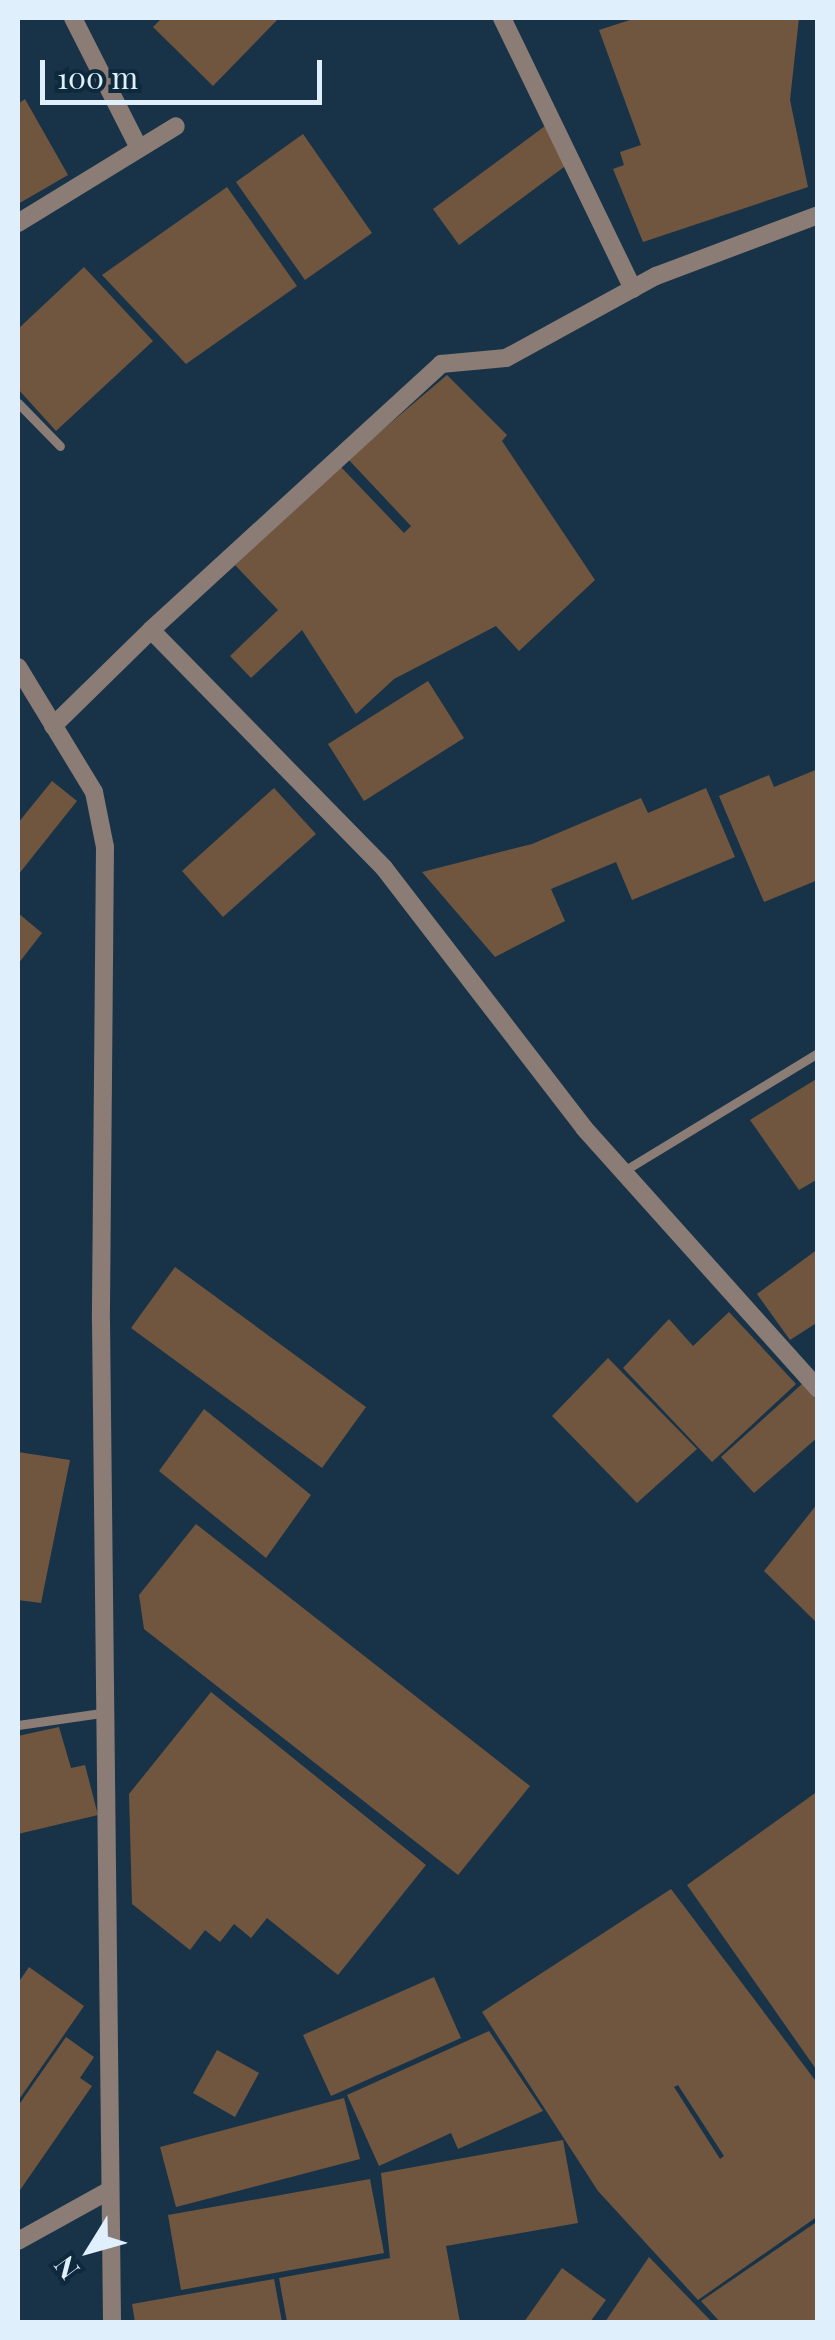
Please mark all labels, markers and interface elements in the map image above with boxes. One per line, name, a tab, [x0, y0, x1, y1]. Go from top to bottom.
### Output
scale bar	[45, 40, 328, 102]
text: 100 m	[57, 57, 138, 97]
north arrow	[40, 2200, 140, 2300]
text: N	[45, 2249, 87, 2288]

